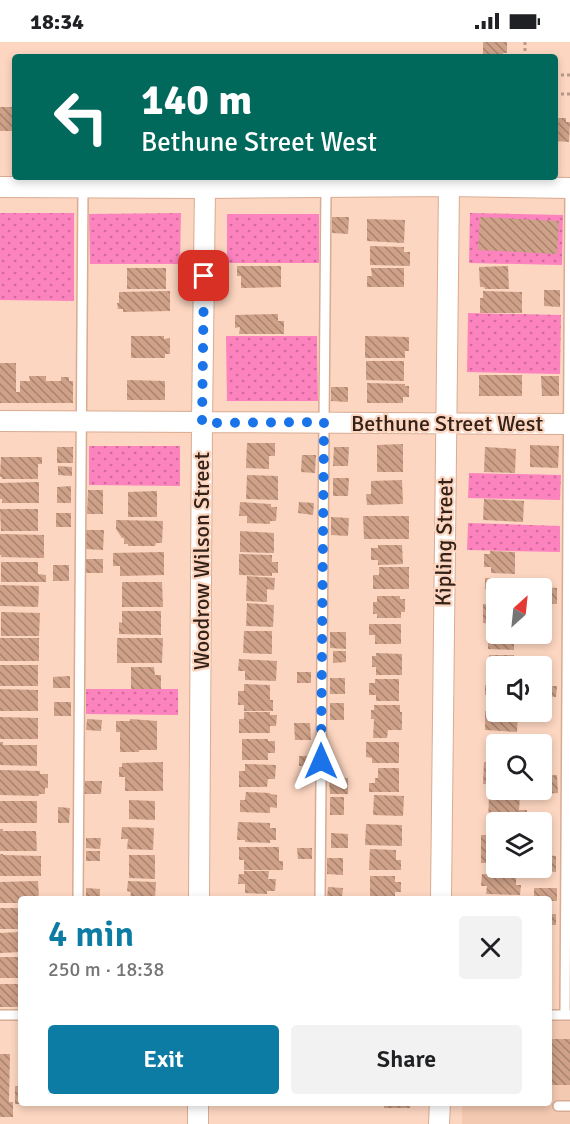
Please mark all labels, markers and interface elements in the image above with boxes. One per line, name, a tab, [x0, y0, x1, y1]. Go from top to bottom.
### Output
text: 18:34	[30, 8, 84, 35]
text: 140 m	[141, 75, 252, 126]
icon: left	[42, 78, 120, 156]
text: Bethune Street West	[141, 126, 377, 159]
pin	[178, 250, 229, 301]
icon: arrive	[187, 259, 220, 292]
street label: Bethune Street West	[351, 410, 543, 437]
street label: Woodrow Wilson Street	[188, 452, 215, 670]
street label: Kipling Street	[429, 477, 459, 607]
north arrow	[486, 578, 552, 644]
map controls	[486, 578, 552, 878]
button: sound	[486, 656, 552, 722]
position arrow	[289, 729, 353, 793]
button: search	[486, 734, 552, 800]
button: layers	[486, 812, 552, 878]
text: 4 min	[48, 912, 134, 957]
button: close	[459, 916, 522, 979]
text: 250 m · 18:38	[48, 957, 164, 982]
button: Exit	[48, 1025, 279, 1094]
button: Share	[291, 1025, 522, 1094]

